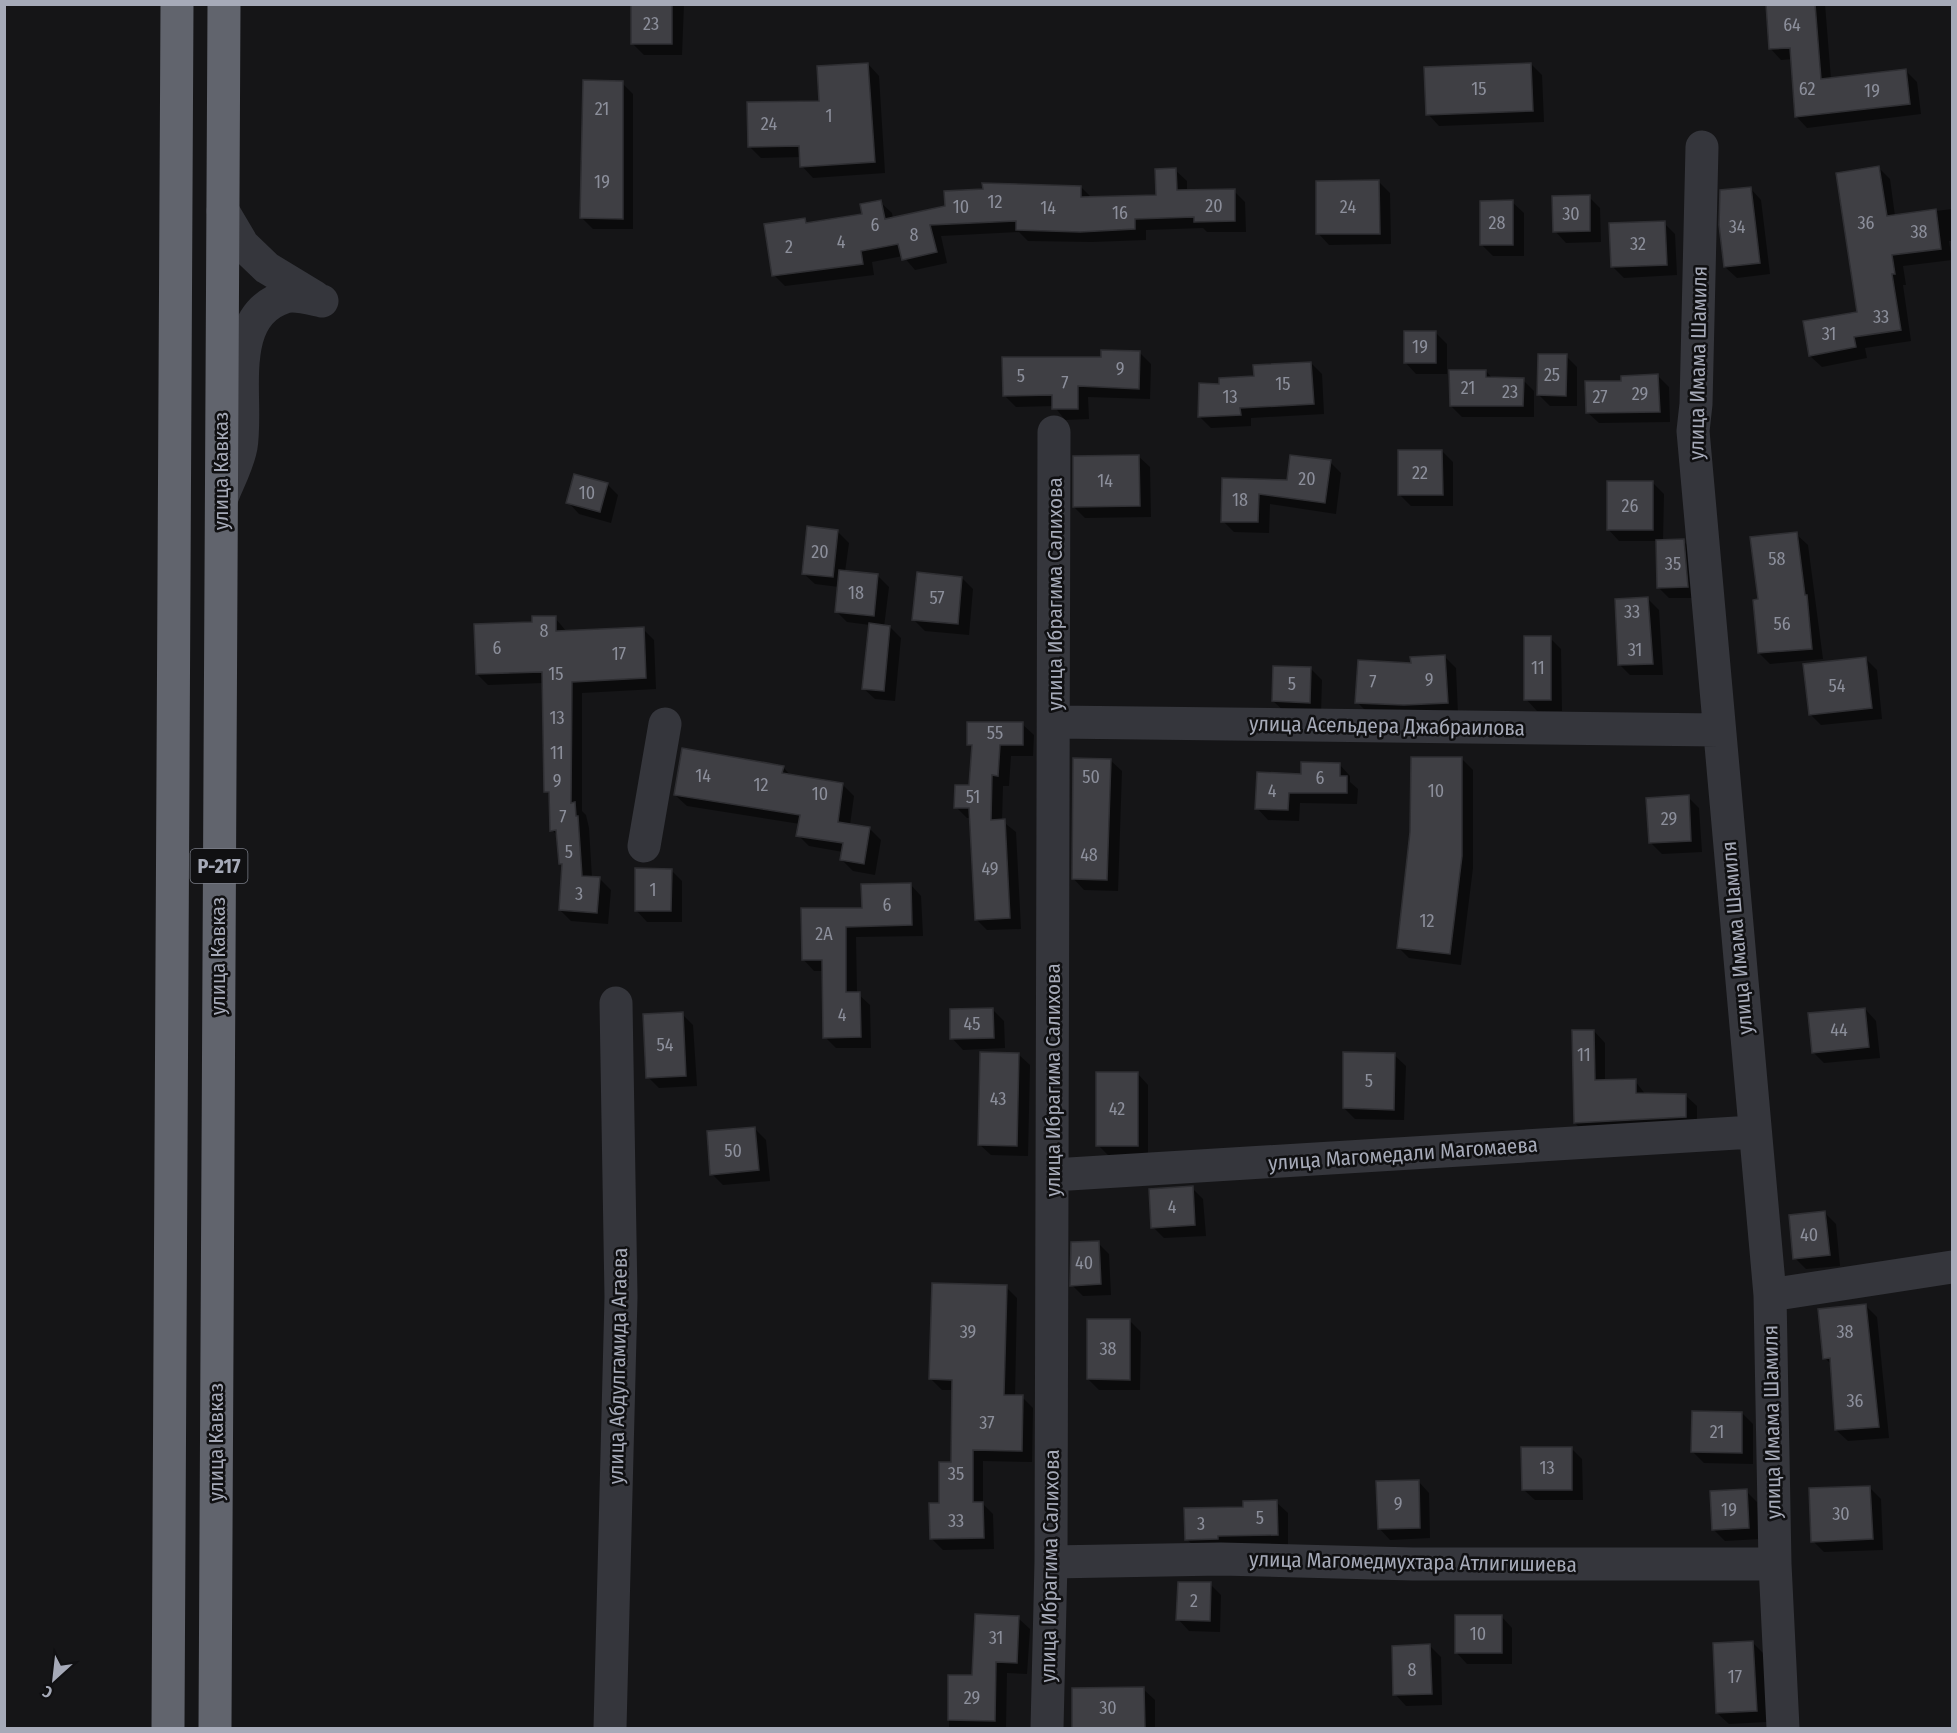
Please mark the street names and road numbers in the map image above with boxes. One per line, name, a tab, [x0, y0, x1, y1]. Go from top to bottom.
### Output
street label: улица Имама Шамиля	[1683, 266, 1713, 460]
street label: улица Кавказ	[208, 412, 234, 530]
street label: улица Ибрагима Салихова	[1042, 477, 1068, 711]
street label: улица Асельдера Джабраилова	[1249, 711, 1525, 741]
street label: улица Имама Шамиля	[1716, 840, 1758, 1036]
road number: Р-217	[190, 849, 248, 883]
street label: улица Кавказ	[205, 897, 231, 1015]
street label: улица Ибрагима Салихова	[1040, 963, 1066, 1197]
street label: улица Магомедали Магомаева	[1267, 1132, 1539, 1176]
street label: улица Абдулгамида Агаева	[603, 1247, 633, 1485]
street label: улица Имама Шамиля	[1757, 1325, 1787, 1519]
street label: улица Кавказ	[203, 1383, 229, 1501]
street label: улица Ибрагима Салихова	[1035, 1449, 1065, 1683]
street label: улица Магомедмухтара Атлигишиева	[1249, 1546, 1577, 1578]

